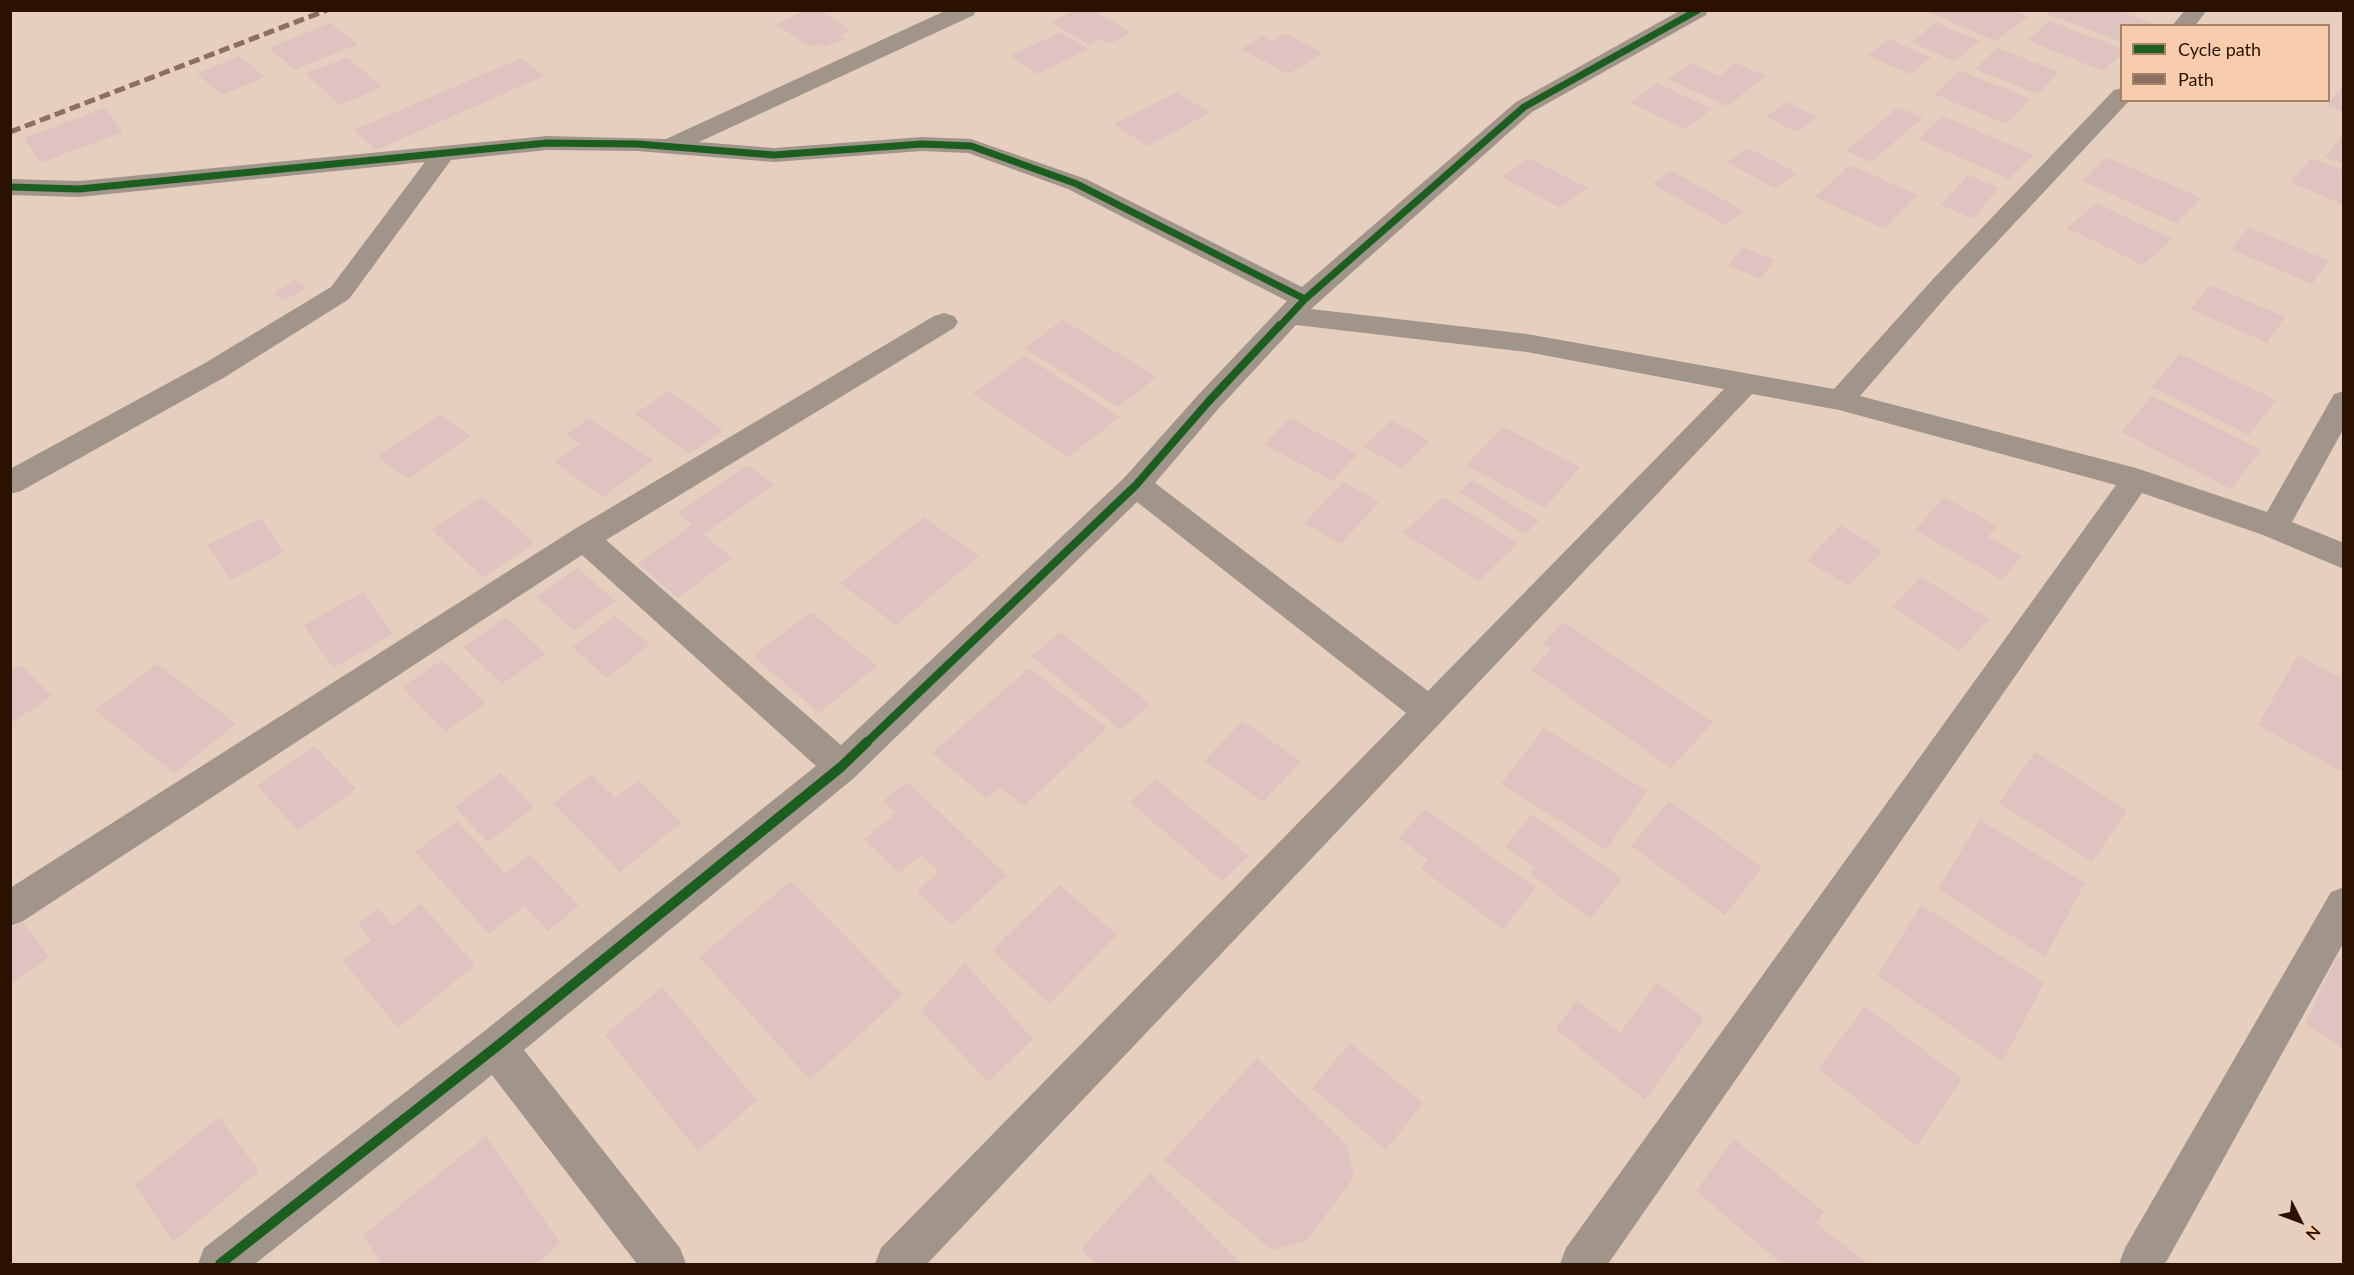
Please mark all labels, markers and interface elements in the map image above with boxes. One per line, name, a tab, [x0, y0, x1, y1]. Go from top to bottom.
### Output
legend	[2120, 24, 2330, 102]
text: Cycle path	[2178, 38, 2261, 60]
text: Path	[2178, 68, 2214, 90]
north arrow	[2270, 1191, 2330, 1251]
text: N	[2303, 1222, 2325, 1244]

